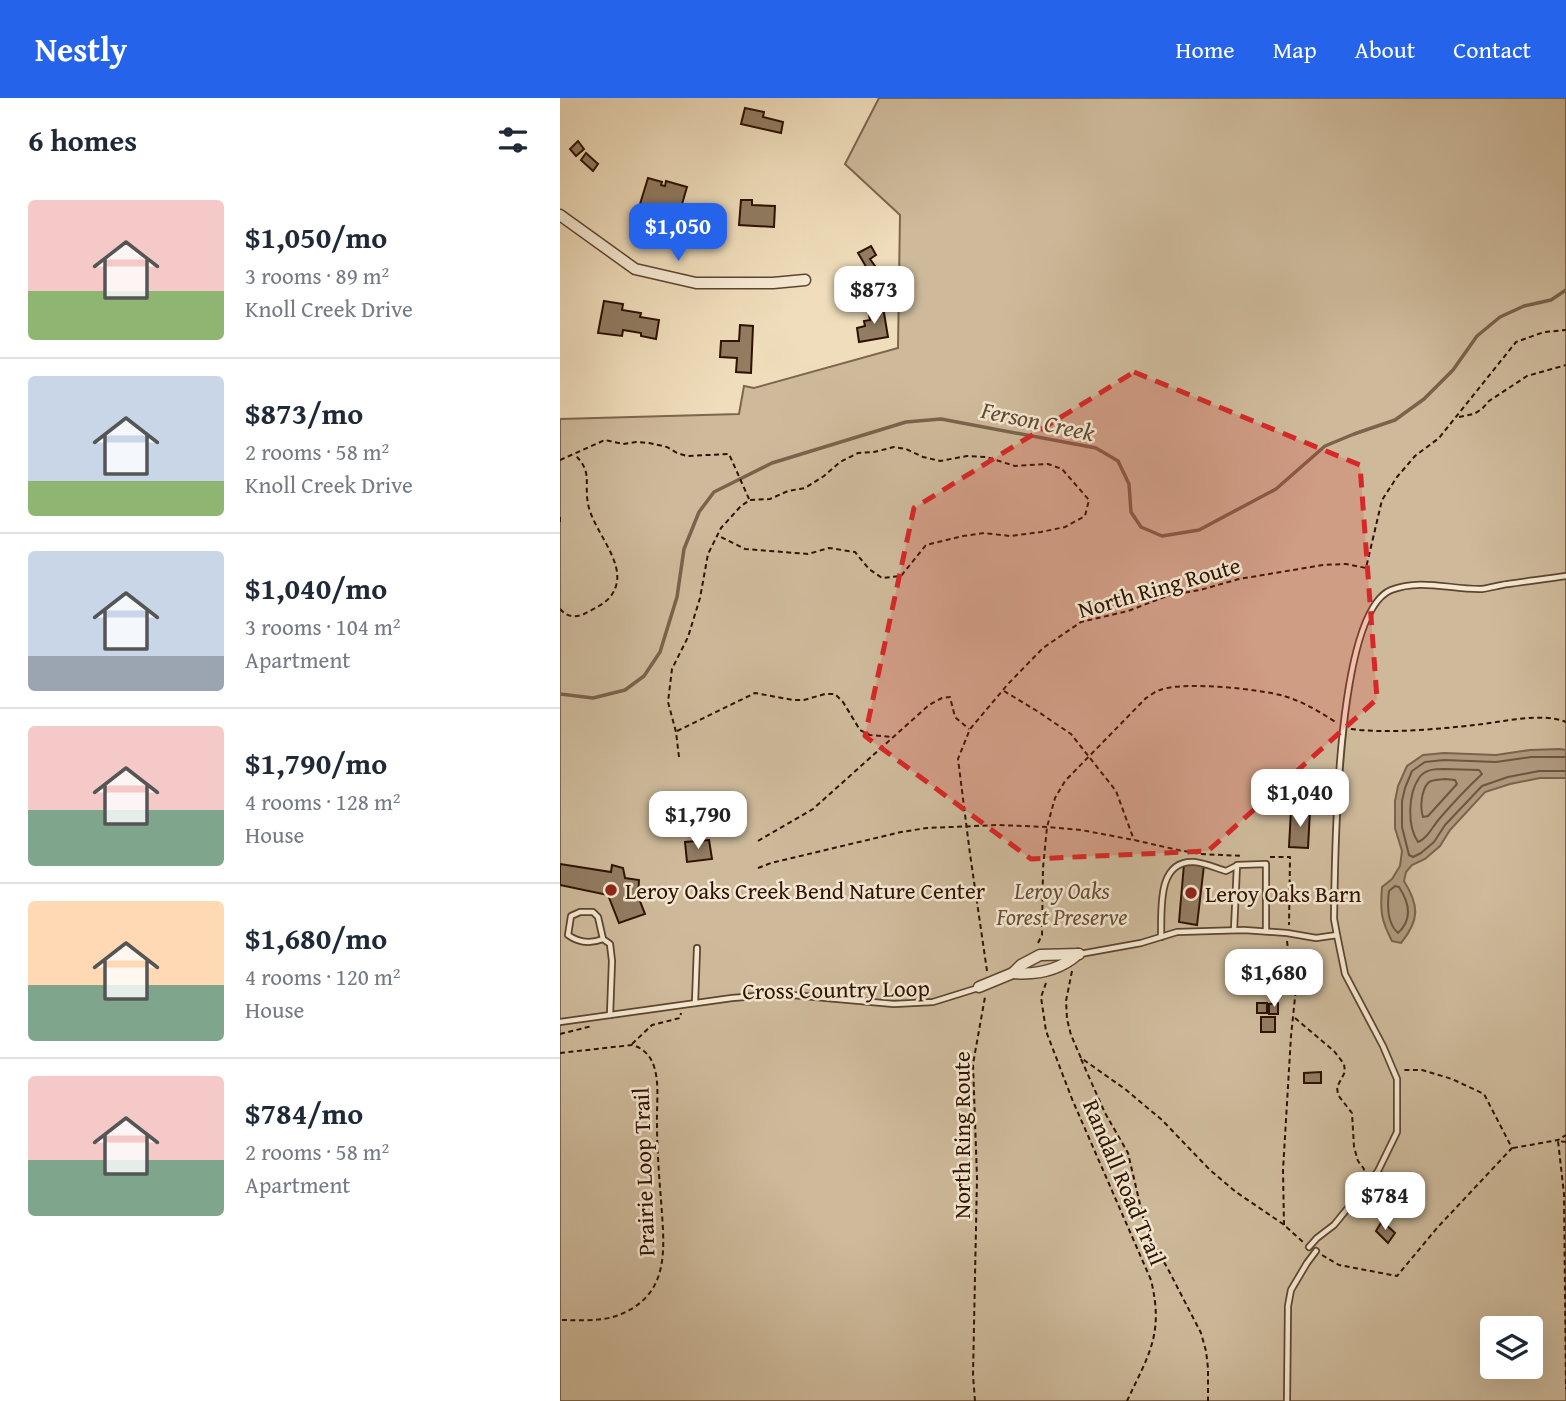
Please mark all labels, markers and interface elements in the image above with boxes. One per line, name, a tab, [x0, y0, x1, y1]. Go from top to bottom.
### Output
text: Nestly	[35, 25, 127, 73]
text: Home	[1176, 32, 1235, 67]
text: Map	[1273, 32, 1317, 67]
text: About	[1355, 32, 1415, 67]
text: Contact	[1453, 32, 1531, 67]
text: 6 homes	[28, 118, 137, 162]
icon: filters	[494, 121, 532, 159]
pin: $1,050	[621, 204, 735, 263]
text: $1,050	[645, 209, 711, 242]
text: $1,050/mo	[245, 215, 387, 259]
icon: home	[84, 228, 168, 312]
text: 3 rooms · 89 m²	[245, 259, 389, 292]
pin: $873	[833, 266, 915, 326]
text: $873	[850, 272, 898, 305]
text: Knoll Creek Drive	[245, 292, 413, 325]
text: $873/mo	[245, 391, 363, 435]
water label: Ferson Creek	[977, 392, 1098, 450]
icon: home	[84, 404, 168, 488]
text: 2 rooms · 58 m²	[245, 435, 389, 468]
text: Knoll Creek Drive	[245, 468, 413, 501]
street label: North Ring Route	[1074, 548, 1244, 626]
text: $1,040/mo	[245, 566, 387, 610]
icon: home	[84, 579, 168, 663]
text: 3 rooms · 104 m²	[245, 610, 400, 643]
text: Apartment	[245, 643, 350, 676]
text: $1,790/mo	[245, 741, 387, 785]
icon: home	[84, 754, 168, 838]
pin: $1,040	[1243, 770, 1357, 829]
text: $1,040	[1267, 775, 1333, 808]
text: 4 rooms · 128 m²	[245, 785, 400, 818]
pin: $1,790	[641, 792, 755, 851]
text: $1,790	[665, 797, 731, 830]
text: House	[245, 818, 304, 851]
place label: Leroy Oaks Creek Bend Nature Center	[625, 874, 986, 907]
park label: Leroy Oaks Forest Preserve	[996, 874, 1127, 933]
place label: Leroy Oaks Barn	[1205, 877, 1361, 910]
marker: Leroy Oaks Creek Bend Nature Center	[603, 882, 619, 898]
marker: Leroy Oaks Barn	[1183, 885, 1199, 901]
text: $1,680/mo	[245, 916, 387, 960]
icon: home	[84, 929, 168, 1013]
pin: $1,680	[1217, 950, 1331, 1009]
text: $1,680	[1241, 955, 1307, 988]
text: 4 rooms · 120 m²	[245, 960, 400, 993]
street label: Cross Country Loop	[742, 971, 930, 1007]
text: House	[245, 993, 304, 1026]
street label: North Ring Route	[945, 1051, 978, 1219]
street label: Prairie Loop Trail	[624, 1087, 662, 1257]
text: $784/mo	[245, 1091, 363, 1135]
street label: Randall Road Trail	[1075, 1094, 1175, 1270]
icon: home	[84, 1104, 168, 1188]
text: 2 rooms · 58 m²	[245, 1135, 389, 1168]
text: Apartment	[245, 1168, 350, 1201]
pin: $784	[1344, 1172, 1426, 1232]
text: $784	[1361, 1178, 1409, 1211]
map controls	[1480, 1316, 1543, 1379]
button: layers	[1480, 1316, 1543, 1379]

